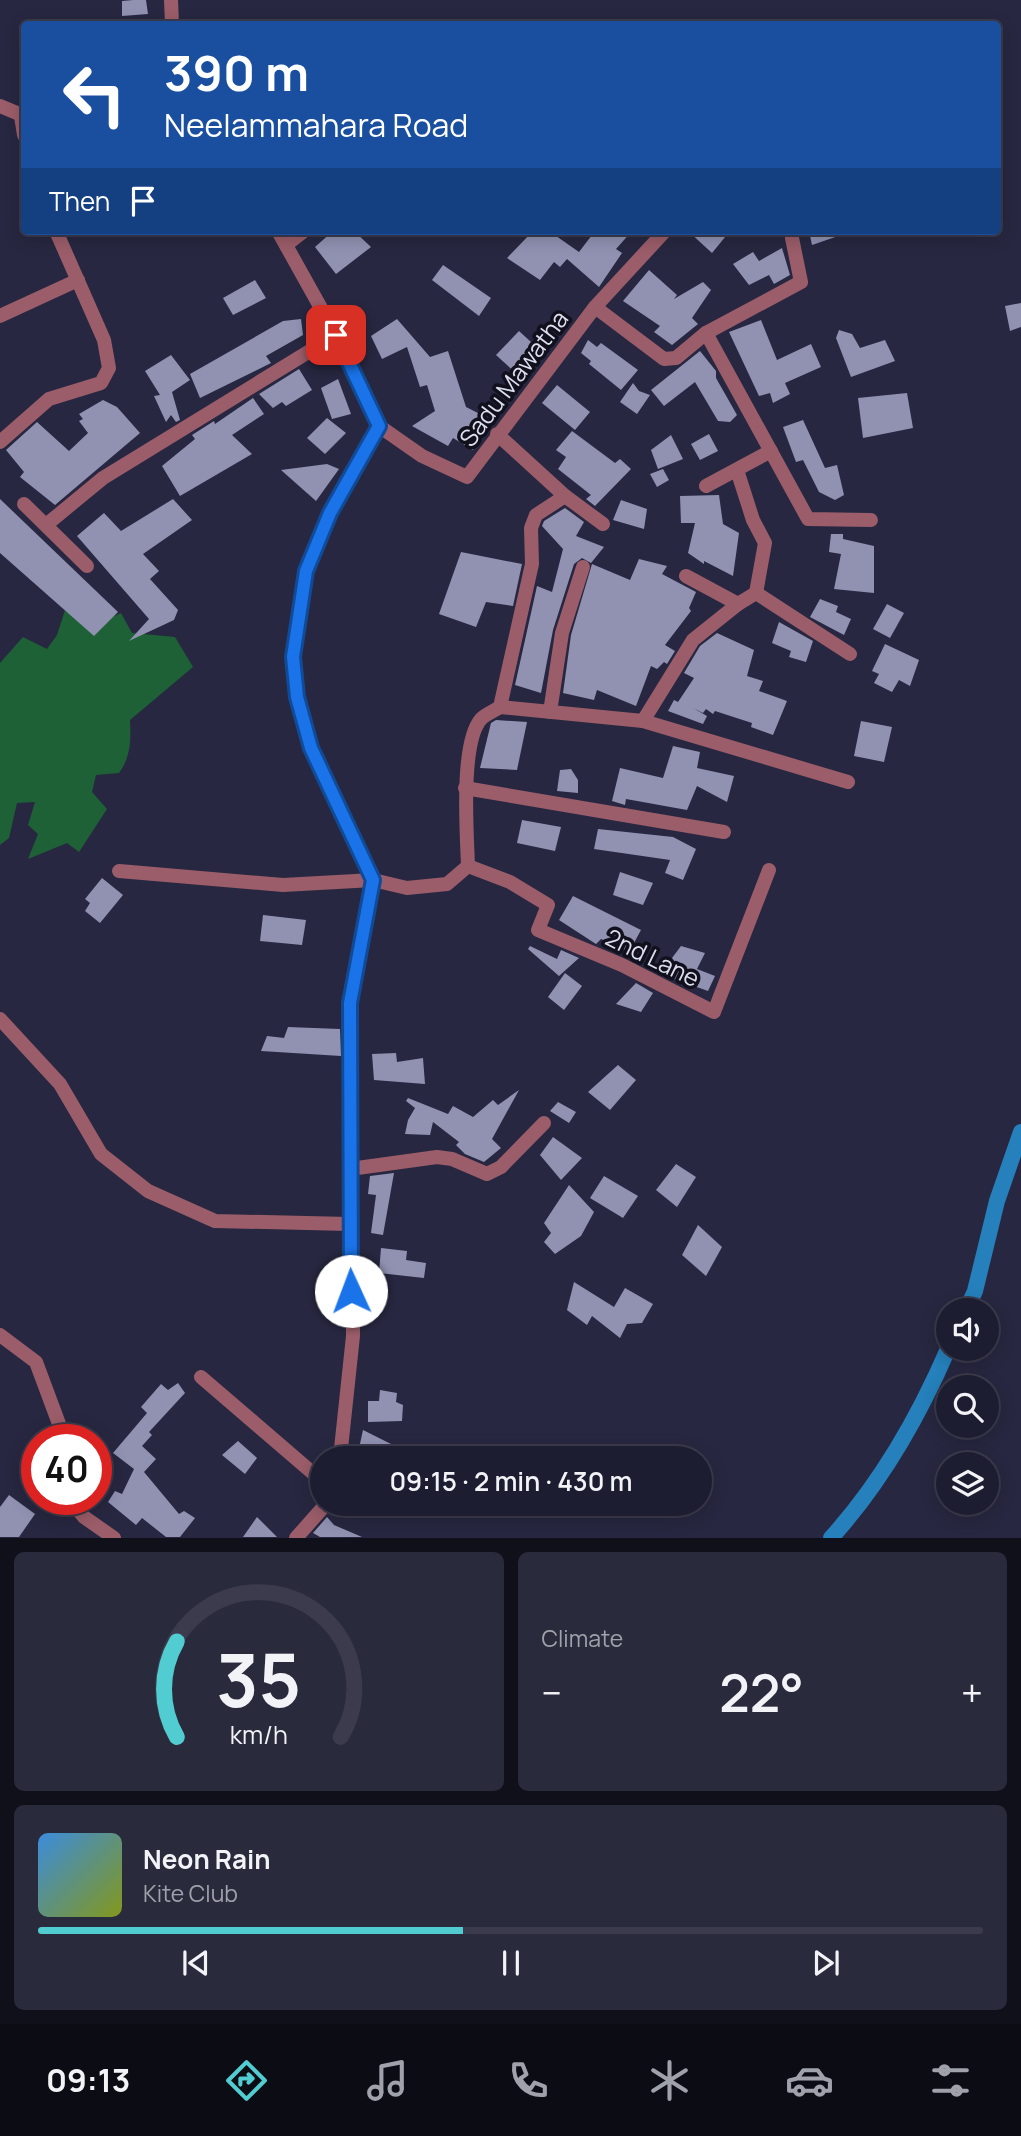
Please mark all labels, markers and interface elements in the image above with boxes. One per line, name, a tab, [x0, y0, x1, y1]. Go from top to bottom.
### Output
text: 390 m	[164, 39, 309, 106]
icon: left	[49, 49, 140, 140]
text: Neelammahara Road	[164, 103, 468, 147]
icon: arrive	[124, 182, 162, 220]
text: Then	[49, 183, 110, 219]
street label: Sadu Mawatha	[451, 303, 575, 453]
pin	[306, 305, 366, 365]
icon: arrive	[317, 316, 355, 354]
street label: 2nd Lane	[601, 920, 705, 994]
position arrow	[314, 1254, 388, 1328]
map controls	[936, 1298, 999, 1515]
button: sound	[936, 1298, 999, 1361]
button: search	[936, 1375, 999, 1438]
speed limit sign: 40	[21, 1424, 112, 1515]
button: layers	[936, 1452, 999, 1515]
text: 09:15 · 2 min · 430 m	[389, 1463, 633, 1499]
text: Climate	[542, 1622, 623, 1654]
text: 35	[216, 1630, 301, 1730]
text: 22°	[719, 1657, 804, 1728]
text: −	[542, 1666, 562, 1718]
text: +	[961, 1666, 983, 1718]
text: km/h	[230, 1717, 288, 1752]
text: Neon Rain	[143, 1841, 271, 1877]
text: Kite Club	[143, 1877, 238, 1909]
icon: previous	[177, 1944, 215, 1982]
icon: pause	[492, 1944, 530, 1982]
icon: next	[807, 1944, 845, 1982]
icon: directions	[222, 2056, 271, 2105]
icon: music	[363, 2056, 412, 2105]
icon: phone	[504, 2056, 553, 2105]
icon: climate	[645, 2056, 694, 2105]
icon: car	[785, 2056, 834, 2105]
icon: filters	[926, 2056, 975, 2105]
text: 09:13	[46, 2058, 130, 2102]

